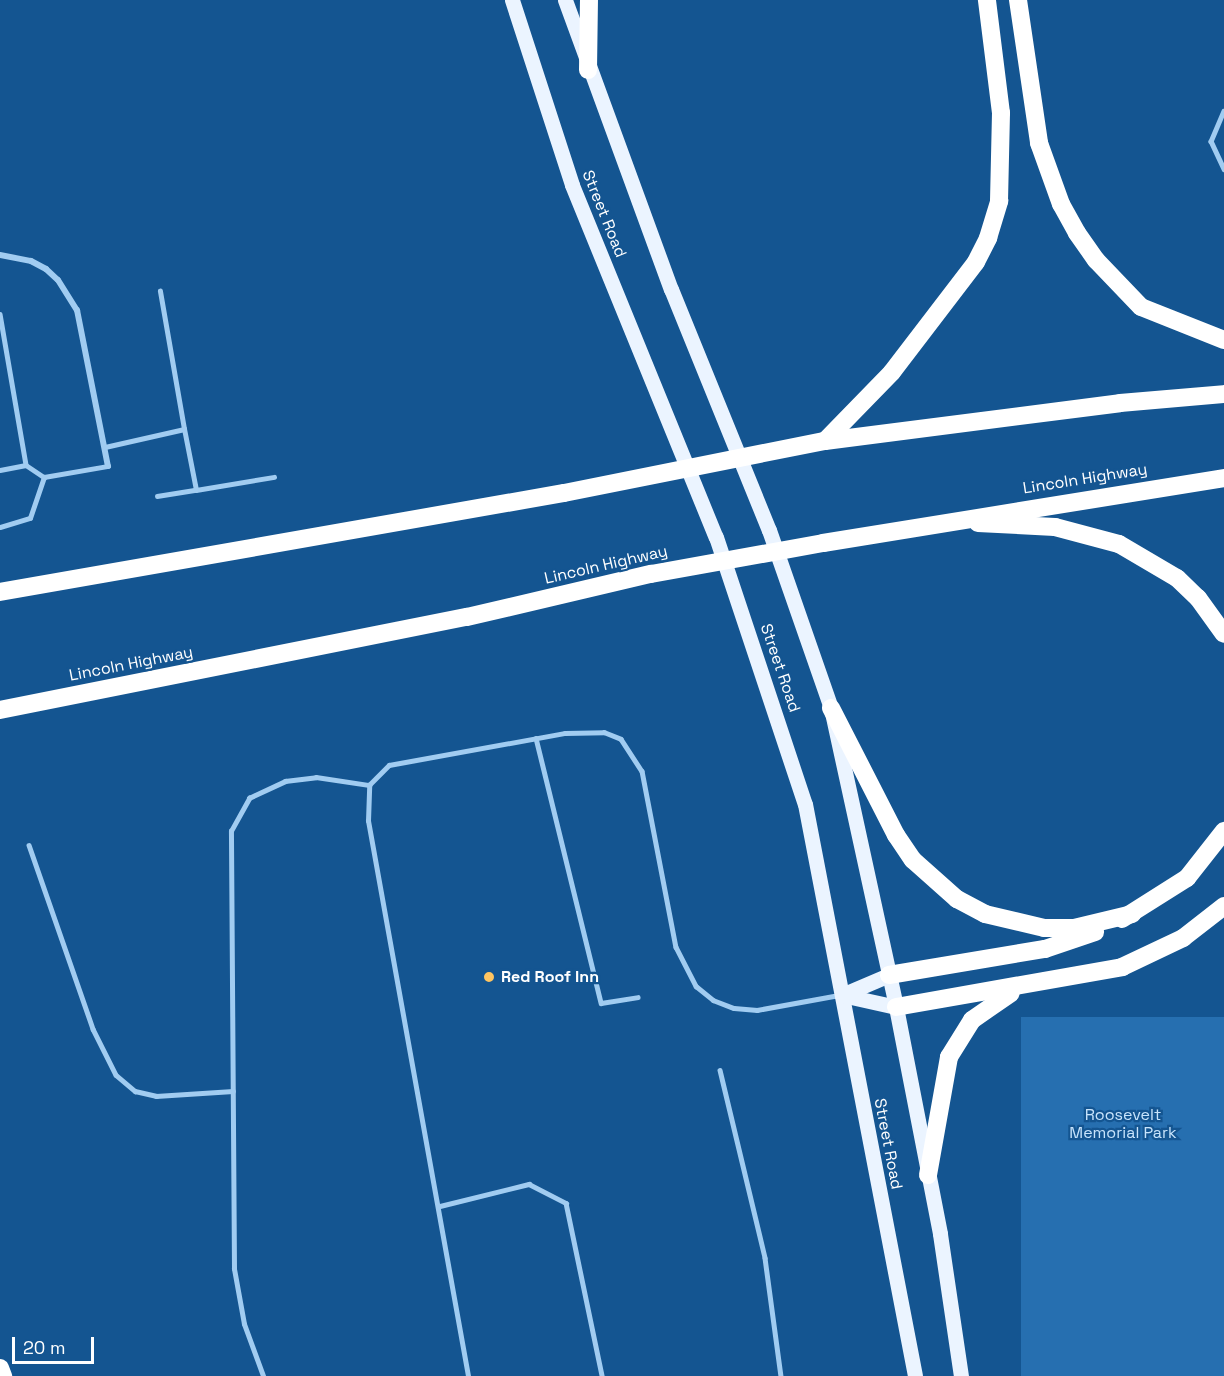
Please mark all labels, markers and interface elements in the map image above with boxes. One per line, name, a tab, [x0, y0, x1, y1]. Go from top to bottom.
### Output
street label: Street Road	[578, 168, 630, 260]
street label: Lincoln Highway	[1021, 460, 1149, 498]
street label: Lincoln Highway	[543, 542, 669, 588]
street label: Street Road	[756, 621, 804, 715]
street label: Lincoln Highway	[67, 643, 195, 685]
place label: Red Roof Inn	[501, 967, 599, 987]
marker: Red Roof Inn	[482, 970, 496, 984]
street label: Street Road	[870, 1097, 906, 1191]
park label: Roosevelt Memorial Park	[1069, 1105, 1177, 1143]
scale bar	[15, 1325, 98, 1363]
text: 20 m	[23, 1336, 66, 1359]

